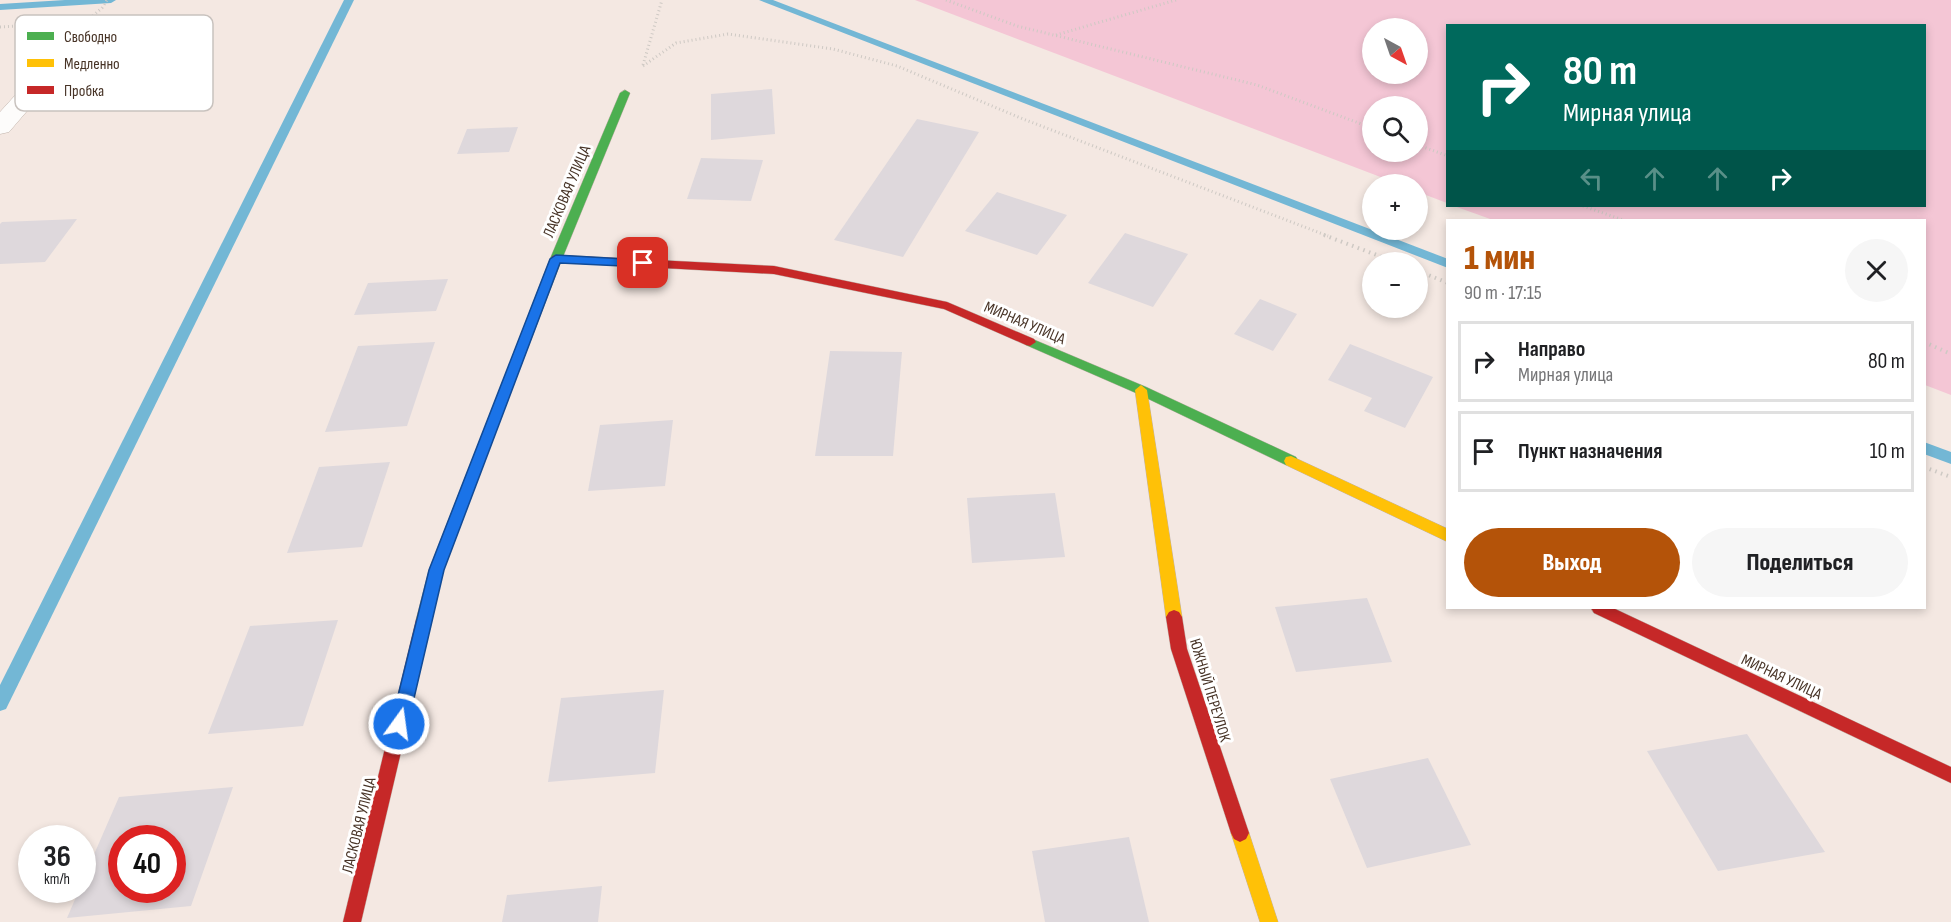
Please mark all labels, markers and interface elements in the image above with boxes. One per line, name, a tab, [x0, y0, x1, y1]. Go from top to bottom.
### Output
legend	[15, 15, 213, 111]
north arrow	[1362, 18, 1428, 84]
map controls	[1362, 18, 1428, 318]
text: Свободно	[64, 28, 117, 47]
text: 80 m	[1563, 46, 1637, 97]
icon: right	[1464, 48, 1542, 126]
text: Медленно	[64, 55, 120, 74]
text: Пробка	[64, 82, 104, 101]
button: search	[1362, 96, 1428, 162]
text: Мирная улица	[1563, 97, 1692, 129]
street label: ЛАСКОВАЯ УЛИЦА	[539, 143, 595, 240]
icon: left	[1575, 162, 1608, 195]
icon: ahead	[1638, 162, 1671, 195]
icon: ahead	[1701, 162, 1734, 195]
icon: right	[1764, 162, 1797, 195]
button: +	[1362, 174, 1428, 240]
pin	[617, 237, 668, 288]
text: 1 мин	[1464, 237, 1535, 280]
button: close	[1845, 239, 1908, 302]
icon: arrive	[626, 246, 659, 279]
button: −	[1362, 252, 1428, 318]
text: 90 m · 17:15	[1464, 281, 1542, 305]
street label: МИРНАЯ УЛИЦА	[981, 298, 1068, 349]
text: Направо	[1518, 336, 1585, 363]
icon: right	[1467, 345, 1500, 378]
text: 80 m	[1868, 348, 1905, 375]
text: Мирная улица	[1518, 363, 1613, 387]
icon: arrive	[1467, 435, 1500, 468]
text: Пункт назначения	[1518, 438, 1662, 465]
text: 10 m	[1870, 438, 1905, 465]
button: Выход	[1464, 528, 1680, 597]
button: Поделиться	[1692, 528, 1908, 597]
street label: ЮЖНЫЙ ПЕРЕУЛОК	[1185, 637, 1235, 745]
street label: МИРНАЯ УЛИЦА	[1738, 650, 1825, 704]
position arrow	[367, 692, 431, 756]
street label: ЛАСКОВАЯ УЛИЦА	[338, 775, 381, 875]
speed limit sign: 40	[108, 825, 186, 903]
text: 36	[43, 839, 71, 875]
text: km/h	[44, 870, 70, 889]

